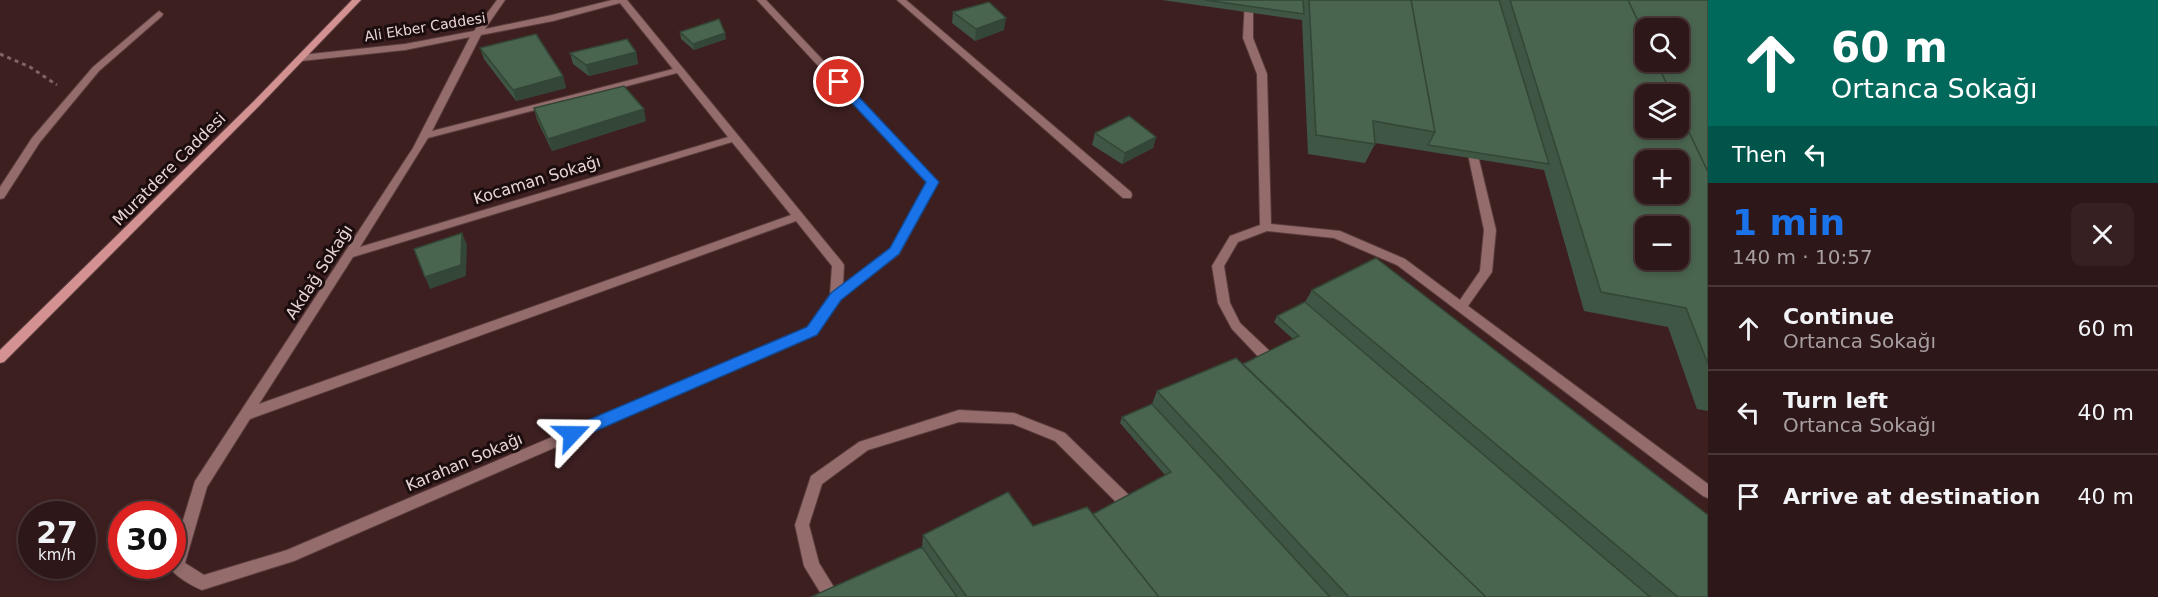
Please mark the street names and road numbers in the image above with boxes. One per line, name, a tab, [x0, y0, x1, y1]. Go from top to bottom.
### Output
street label: Ali Ekber Caddesi	[363, 10, 487, 44]
street label: Muratdere Caddesi	[109, 109, 229, 229]
street label: Kocaman Sokağı	[471, 152, 603, 208]
street label: Akdağ Sokağı	[281, 221, 357, 323]
street label: Karahan Sokağı	[403, 429, 525, 495]

